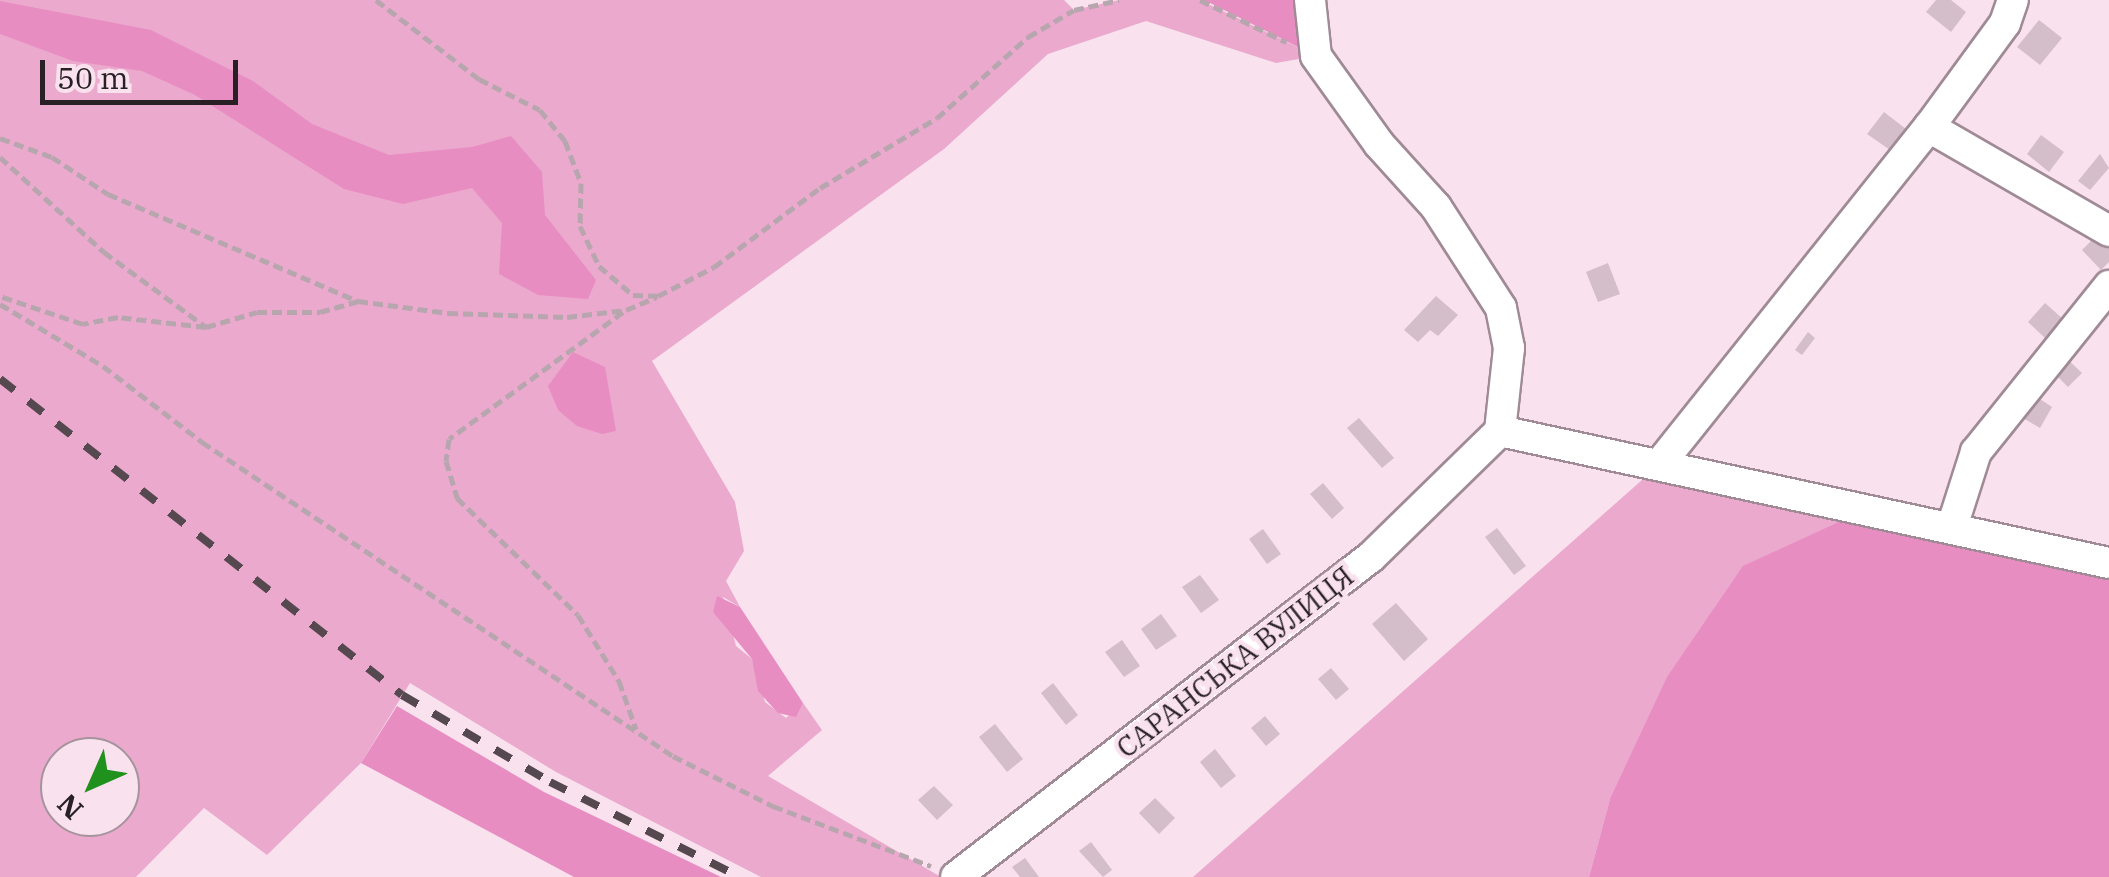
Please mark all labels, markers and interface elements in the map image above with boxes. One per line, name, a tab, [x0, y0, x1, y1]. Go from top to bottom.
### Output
scale bar	[45, 40, 242, 102]
text: 50 m	[57, 58, 129, 97]
street label: САРАНСЬКА ВУЛИЦЯ	[1110, 559, 1360, 765]
north arrow	[40, 737, 140, 837]
text: N	[49, 786, 91, 828]

